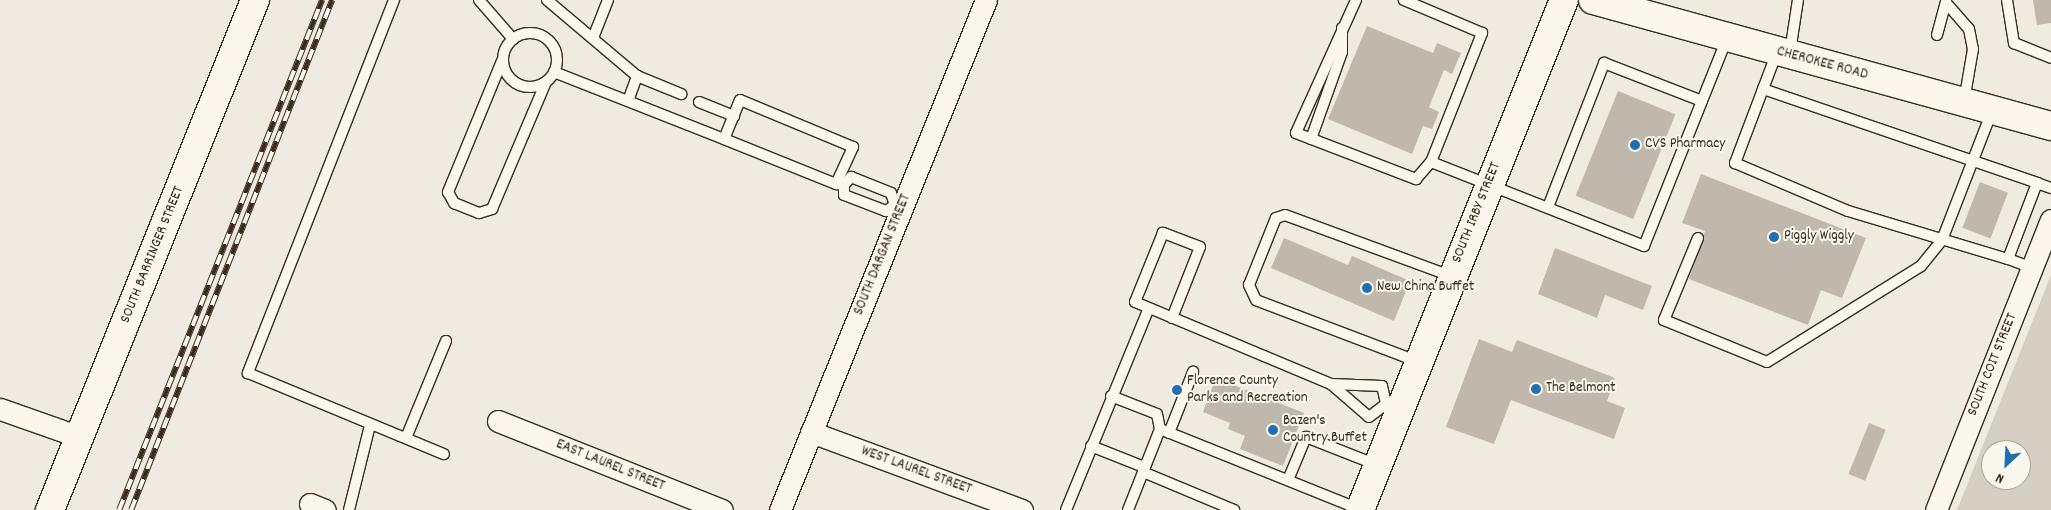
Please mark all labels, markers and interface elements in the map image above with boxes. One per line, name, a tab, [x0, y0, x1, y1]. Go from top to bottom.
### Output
street label: CHEROKEE ROAD	[1774, 43, 1870, 85]
place label: CVS Pharmacy	[1645, 136, 1725, 154]
marker: CVS Pharmacy	[1629, 139, 1641, 151]
street label: SOUTH IRBY STREET	[1449, 160, 1505, 266]
street label: SOUTH BARRINGER STREET	[117, 184, 189, 326]
street label: SOUTH DARGAN STREET	[851, 192, 915, 318]
place label: Piggly Wiggly	[1784, 228, 1854, 246]
marker: Piggly Wiggly	[1768, 231, 1780, 243]
place label: New China Buffet	[1377, 279, 1474, 297]
marker: New China Buffet	[1361, 282, 1373, 294]
street label: SOUTH COIT STREET	[1964, 311, 2022, 419]
place label: Florence County Parks and Recreation	[1187, 372, 1308, 407]
place label: The Belmont	[1546, 380, 1616, 398]
marker: The Belmont	[1530, 383, 1542, 395]
marker: Florence County Parks and Recreation	[1171, 384, 1183, 396]
place label: Bazen's Country Buffet	[1283, 412, 1367, 447]
marker: Bazen's Country Buffet	[1267, 424, 1279, 436]
street label: EAST LAUREL STREET	[553, 436, 667, 496]
north arrow	[1981, 440, 2031, 490]
street label: WEST LAUREL STREET	[858, 443, 974, 499]
text: N	[1993, 467, 2007, 488]

